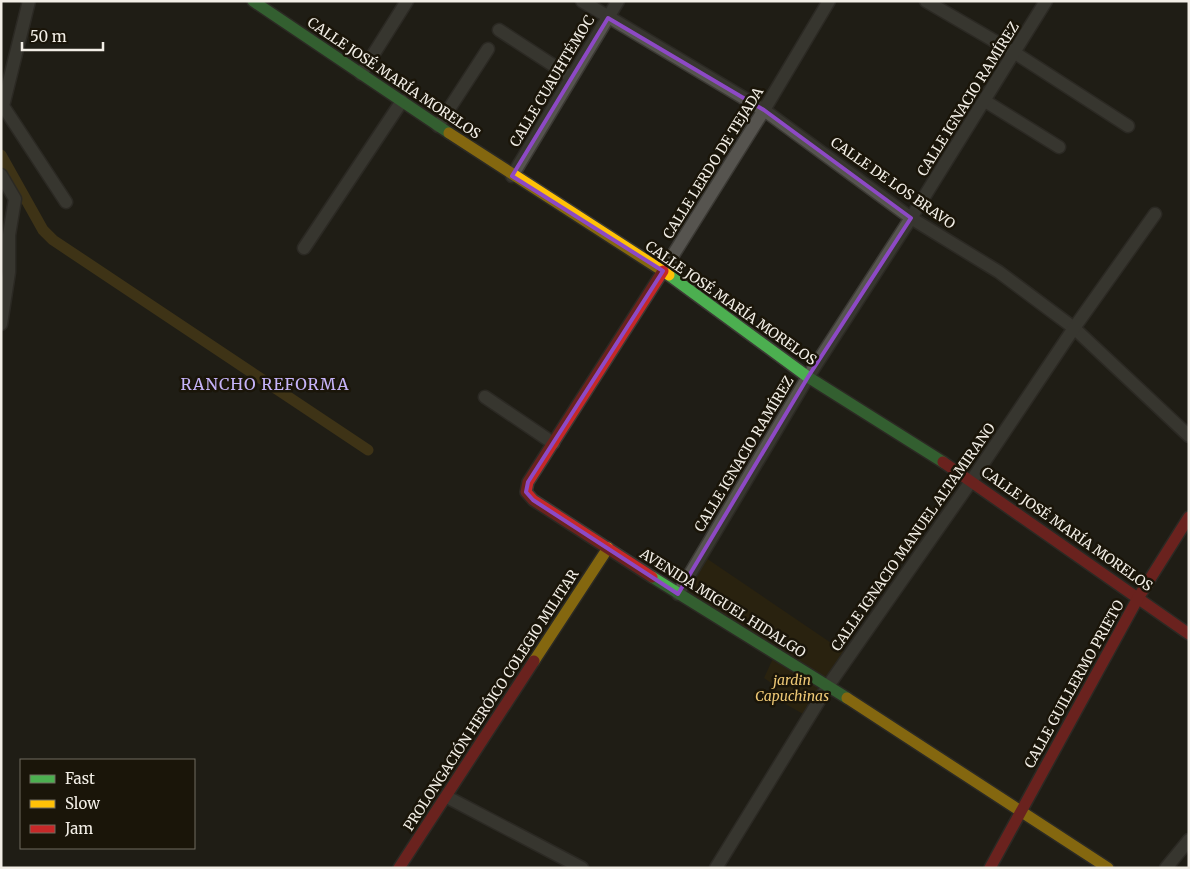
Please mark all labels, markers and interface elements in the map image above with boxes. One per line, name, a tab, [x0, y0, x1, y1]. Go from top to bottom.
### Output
street label: CALLE CUAUHTÉMOC	[506, 12, 598, 150]
street label: CALLE JOSÉ MARÍA MORELOS	[304, 13, 484, 143]
street label: CALLE IGNACIO RAMÍREZ	[913, 19, 1023, 179]
scale bar	[22, 20, 104, 52]
text: 50 m	[30, 27, 67, 46]
street label: CALLE LERDO DE TEJADA	[659, 84, 767, 242]
street label: CALLE DE LOS BRAVO	[827, 133, 959, 233]
street label: CALLE JOSÉ MARÍA MORELOS	[642, 237, 820, 369]
street label: CALLE IGNACIO RAMÍREZ	[690, 373, 798, 535]
district label: RANCHO REFORMA	[180, 374, 350, 394]
street label: CALLE IGNACIO MANUEL ALTAMIRANO	[827, 419, 999, 655]
street label: CALLE JOSÉ MARÍA MORELOS	[978, 463, 1156, 595]
street label: AVENIDA MIGUEL HIDALGO	[636, 544, 809, 662]
street label: PROLONGACIÓN HERÓICO COLEGIO MILITAR	[400, 566, 583, 834]
street label: CALLE GUILLERMO PRIETO	[1020, 597, 1128, 771]
park label: jardin Capuchinas	[755, 671, 829, 705]
legend	[20, 759, 195, 849]
text: Fast	[65, 769, 95, 788]
text: Slow	[65, 794, 100, 813]
text: Jam	[64, 819, 93, 838]

